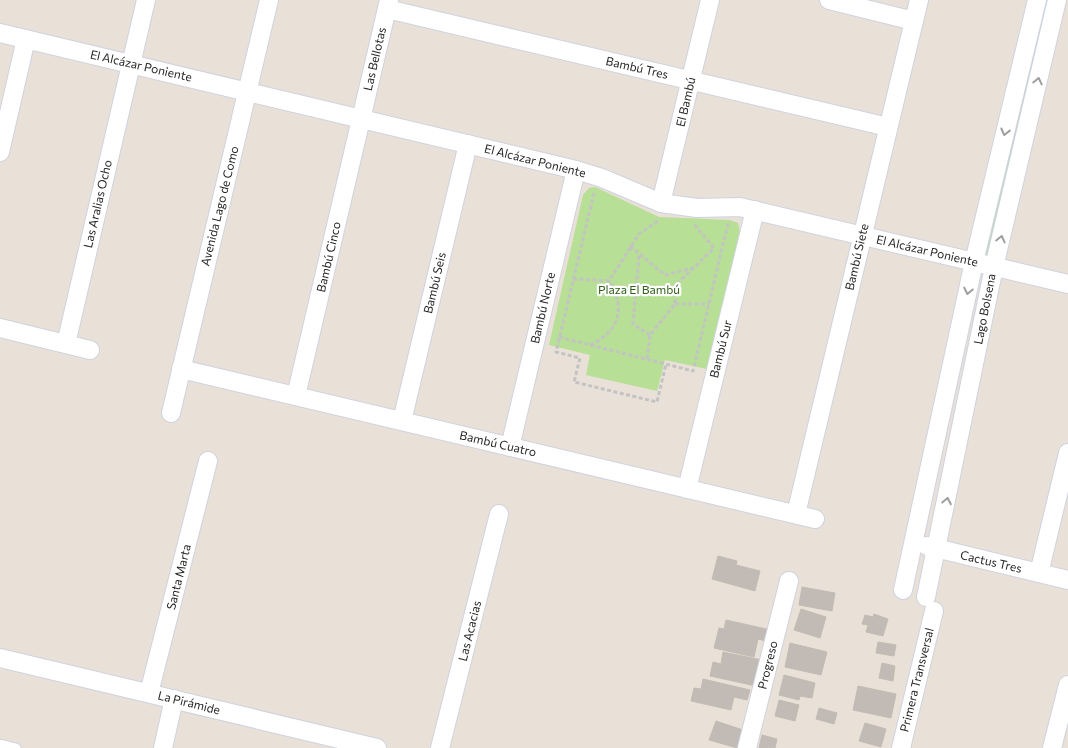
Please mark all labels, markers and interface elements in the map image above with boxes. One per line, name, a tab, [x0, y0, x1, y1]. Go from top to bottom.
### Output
street label: Las Bellotas	[360, 26, 388, 92]
street label: El Alcázar Poniente	[89, 46, 194, 84]
street label: Bambú Tres	[605, 53, 670, 81]
street label: El Bambú	[672, 75, 698, 128]
one-way arrow	[1032, 76, 1043, 85]
one-way arrow	[1000, 128, 1011, 137]
street label: El Alcázar Poniente	[483, 141, 587, 179]
street label: Avenida Lago de Como	[197, 144, 241, 267]
street label: Las Aralias Ocho	[80, 158, 114, 249]
street label: Bambú Cinco	[313, 220, 343, 293]
street label: Bambú Siete	[842, 222, 871, 292]
street label: El Alcázar Poniente	[875, 231, 980, 269]
one-way arrow	[995, 235, 1006, 244]
street label: Bambú Seis	[420, 251, 448, 315]
street label: Bambú Norte	[527, 271, 557, 345]
street label: Lago Bolsena	[970, 272, 998, 345]
park label: Plaza El Bambú	[598, 282, 680, 296]
one-way arrow	[963, 286, 974, 295]
street label: Bambú Sur	[706, 318, 734, 379]
street label: Bambú Cuatro	[458, 427, 538, 459]
one-way arrow	[941, 497, 952, 505]
street label: Santa Marta	[163, 542, 193, 611]
street label: Cactus Tres	[959, 547, 1023, 575]
street label: Las Acacias	[455, 599, 483, 662]
street label: Primera Transversal	[896, 626, 936, 733]
street label: Progreso	[754, 639, 780, 690]
street label: La Pirámide	[157, 688, 222, 717]

